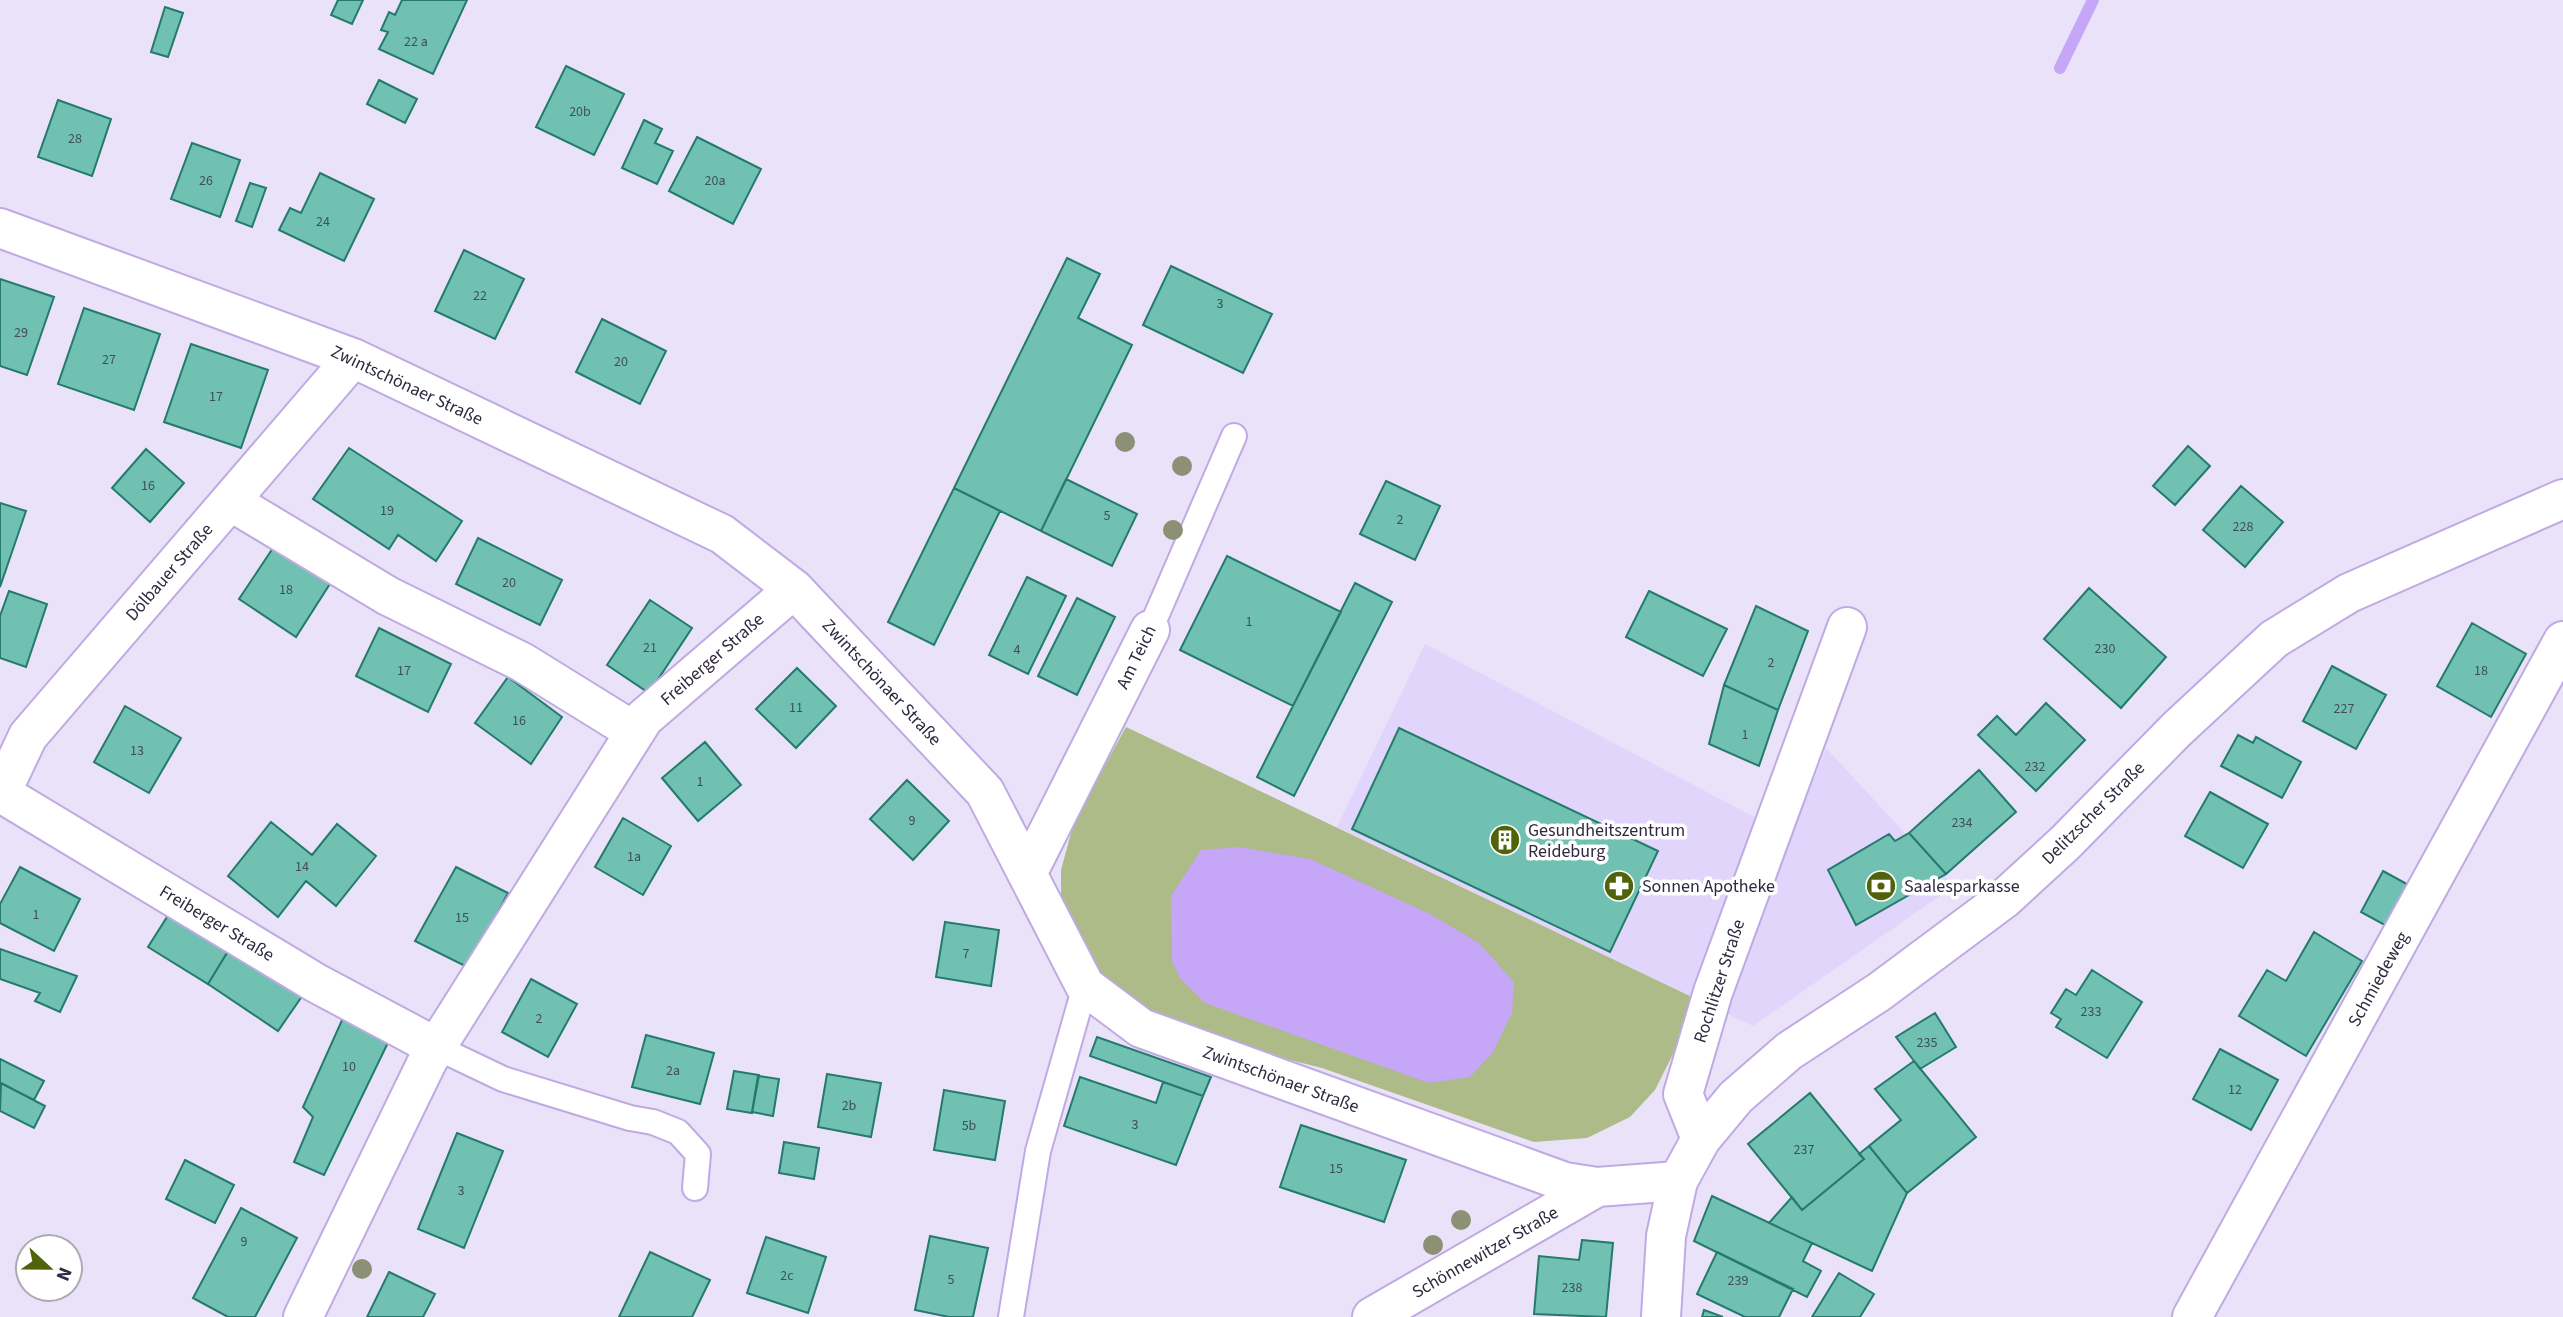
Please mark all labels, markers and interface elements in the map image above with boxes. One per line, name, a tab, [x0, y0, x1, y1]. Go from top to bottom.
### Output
house number: 22 a	[404, 32, 428, 52]
house number: 20b	[569, 102, 591, 122]
house number: 28	[68, 129, 82, 149]
house number: 26	[199, 171, 213, 191]
house number: 20a	[705, 171, 725, 191]
house number: 24	[316, 212, 330, 232]
house number: 22	[473, 286, 487, 306]
house number: 3	[1217, 294, 1224, 314]
house number: 29	[14, 323, 28, 343]
street label: Zwintschönaer Straße	[327, 339, 487, 432]
house number: 27	[102, 350, 116, 370]
house number: 20	[614, 352, 628, 372]
house number: 17	[209, 387, 223, 407]
house number: 16	[141, 476, 155, 496]
house number: 19	[380, 501, 394, 521]
house number: 5	[1104, 506, 1111, 526]
house number: 2	[1397, 510, 1404, 530]
house number: 228	[2233, 517, 2253, 537]
street label: Dölbauer Straße	[120, 518, 219, 627]
house number: 20	[502, 573, 516, 593]
house number: 18	[279, 580, 293, 600]
street label: Freiberger Straße	[655, 607, 770, 711]
house number: 1	[1246, 612, 1253, 632]
street label: Zwintschönaer Straße	[816, 613, 947, 751]
street label: Am Teich	[1110, 621, 1163, 693]
house number: 21	[643, 638, 657, 658]
house number: 230	[2095, 639, 2115, 659]
house number: 4	[1014, 640, 1021, 660]
house number: 2	[1768, 653, 1775, 673]
house number: 17	[397, 661, 411, 681]
house number: 18	[2474, 661, 2488, 681]
house number: 11	[789, 698, 803, 718]
house number: 227	[2334, 699, 2354, 719]
house number: 16	[512, 711, 526, 731]
house number: 1	[1742, 725, 1749, 745]
house number: 13	[130, 741, 144, 761]
street label: Delitzscher Straße	[2036, 756, 2151, 870]
house number: 232	[2025, 757, 2045, 777]
house number: 1	[697, 772, 704, 792]
house number: 9	[909, 811, 916, 831]
house number: 234	[1952, 813, 1972, 833]
place label: Gesundheitszentrum Reideburg	[1528, 818, 1685, 864]
building icon: Gesundheitszentrum Reideburg	[1488, 823, 1522, 857]
house number: 1a	[627, 847, 641, 867]
house number: 14	[295, 857, 309, 877]
pharmacy icon: Sonnen Apotheke	[1602, 869, 1636, 903]
bank icon: Saalesparkasse	[1864, 869, 1898, 903]
place label: Sonnen Apotheke	[1642, 874, 1775, 899]
place label: Saalesparkasse	[1904, 874, 2020, 899]
street label: Freiberger Straße	[155, 879, 279, 968]
house number: 1	[33, 905, 40, 925]
house number: 15	[455, 908, 469, 928]
street label: Rochlitzer Straße	[1688, 916, 1751, 1046]
street label: Schmiedeweg	[2342, 927, 2415, 1031]
house number: 7	[963, 944, 970, 964]
house number: 233	[2081, 1002, 2101, 1022]
house number: 2	[536, 1009, 543, 1029]
house number: 235	[1917, 1033, 1937, 1053]
street label: Zwintschönaer Straße	[1199, 1040, 1363, 1119]
house number: 10	[342, 1057, 356, 1077]
house number: 2a	[666, 1061, 680, 1081]
house number: 12	[2228, 1080, 2242, 1100]
house number: 2b	[842, 1096, 857, 1116]
house number: 3	[1132, 1115, 1139, 1135]
house number: 5b	[962, 1116, 977, 1136]
house number: 237	[1794, 1140, 1814, 1160]
house number: 15	[1329, 1159, 1343, 1179]
house number: 3	[458, 1181, 465, 1201]
street label: Schönnewitzer Straße	[1407, 1200, 1563, 1305]
house number: 9	[241, 1232, 248, 1252]
north arrow	[14, 1233, 84, 1303]
text: N	[48, 1263, 78, 1285]
house number: 2c	[780, 1266, 794, 1286]
house number: 5	[948, 1270, 955, 1290]
house number: 239	[1728, 1271, 1748, 1291]
house number: 238	[1562, 1278, 1582, 1298]

